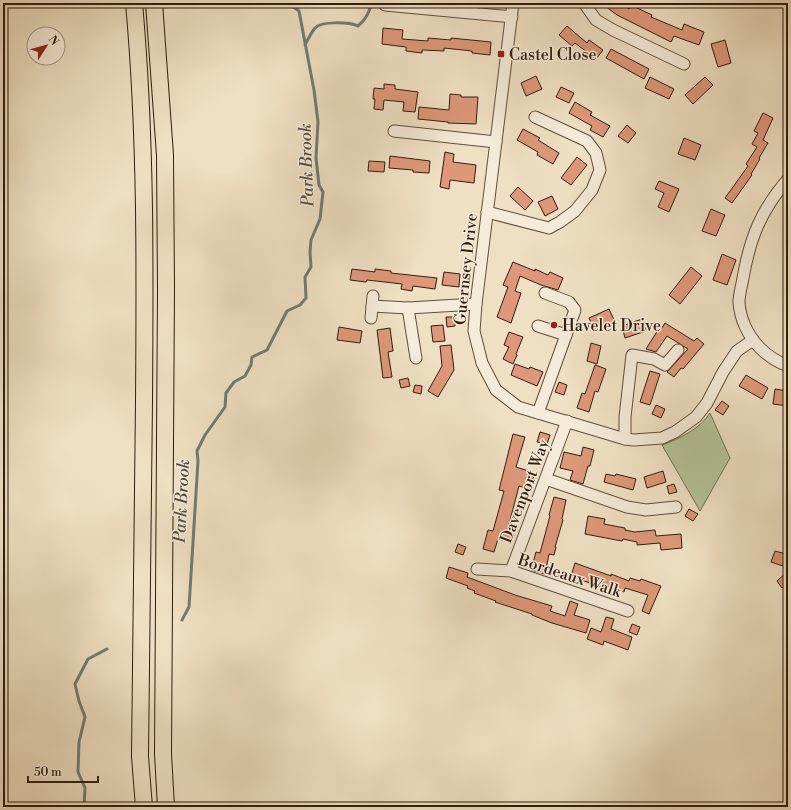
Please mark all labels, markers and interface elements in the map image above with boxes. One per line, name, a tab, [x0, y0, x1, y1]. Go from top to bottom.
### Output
north arrow	[26, 26, 66, 66]
text: N	[45, 33, 62, 49]
place label: Castel Close	[509, 45, 597, 65]
marker: Castel Close	[496, 49, 506, 59]
water label: Park Brook	[295, 123, 319, 208]
street label: Guernsey Drive	[450, 212, 482, 326]
place label: Havelet Drive	[562, 316, 661, 336]
marker: Havelet Drive	[549, 320, 559, 330]
street label: Davenport Way	[496, 436, 554, 546]
water label: Park Brook	[169, 459, 195, 544]
street label: Bordeaux Walk	[515, 550, 625, 603]
scale bar	[28, 758, 98, 784]
text: 50 m	[34, 765, 62, 780]

